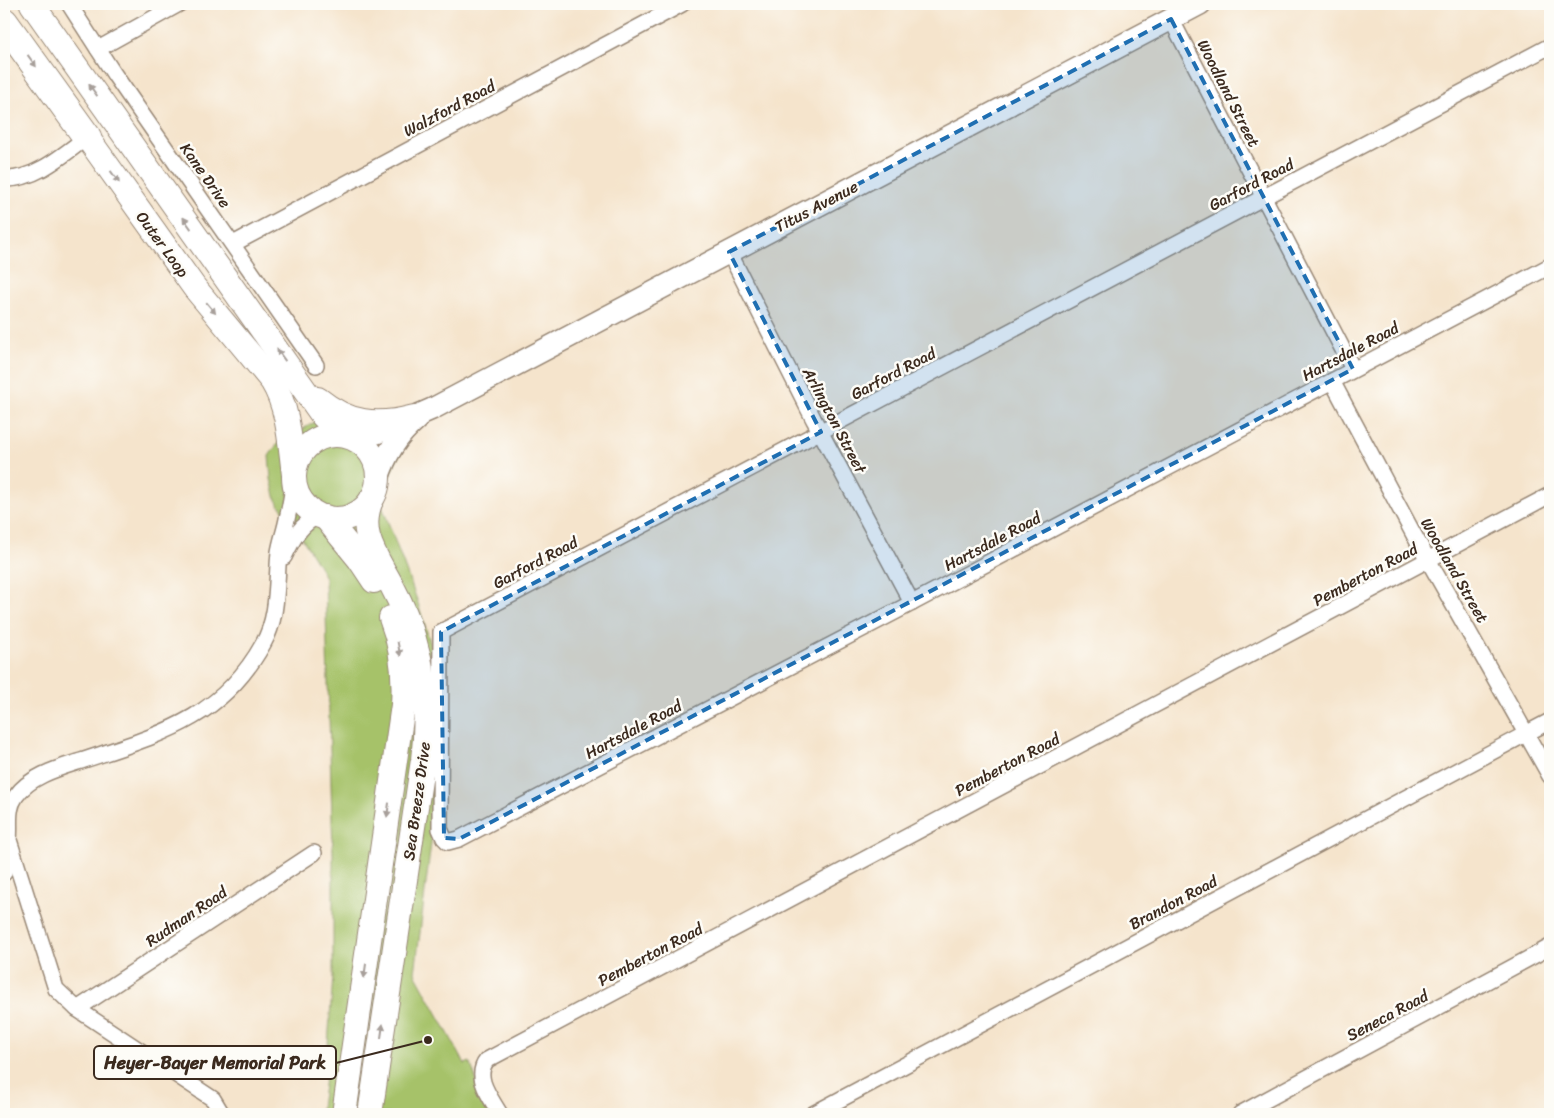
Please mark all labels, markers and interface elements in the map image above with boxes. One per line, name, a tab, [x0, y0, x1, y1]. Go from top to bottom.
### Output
street label: Woodland Street	[1189, 34, 1268, 152]
one-way arrow	[27, 54, 37, 68]
street label: Walzford Road	[398, 71, 502, 145]
one-way arrow	[88, 83, 98, 97]
street label: Kane Drive	[172, 136, 239, 214]
street label: Garford Road	[1203, 149, 1300, 219]
one-way arrow	[110, 170, 120, 184]
street label: Titus Avenue	[769, 172, 863, 241]
street label: Outer Loop	[128, 205, 197, 284]
one-way arrow	[182, 216, 192, 229]
one-way arrow	[205, 301, 216, 314]
street label: Hartsdale Road	[1296, 313, 1406, 389]
street label: Garford Road	[845, 338, 942, 408]
one-way arrow	[276, 348, 286, 362]
street label: Arlington Street	[794, 361, 875, 479]
street label: Hartsdale Road	[938, 503, 1048, 579]
street label: Woodland Street	[1413, 512, 1497, 629]
street label: Garford Road	[487, 527, 584, 597]
street label: Pemberton Road	[1307, 534, 1424, 614]
one-way arrow	[396, 642, 404, 658]
street label: Hartsdale Road	[579, 691, 689, 767]
street label: Pemberton Road	[949, 724, 1066, 804]
street label: Sea Breeze Drive	[394, 740, 439, 862]
one-way arrow	[384, 803, 392, 819]
street label: Brandon Road	[1124, 866, 1224, 938]
street label: Rudman Road	[139, 877, 235, 955]
street label: Pemberton Road	[592, 914, 709, 994]
one-way arrow	[361, 963, 369, 979]
street label: Seneca Road	[1341, 981, 1435, 1049]
one-way arrow	[379, 1023, 387, 1039]
callout: Heyer-Bayer Memorial Park	[94, 1046, 336, 1079]
text: Heyer-Bayer Memorial Park	[103, 1047, 326, 1079]

